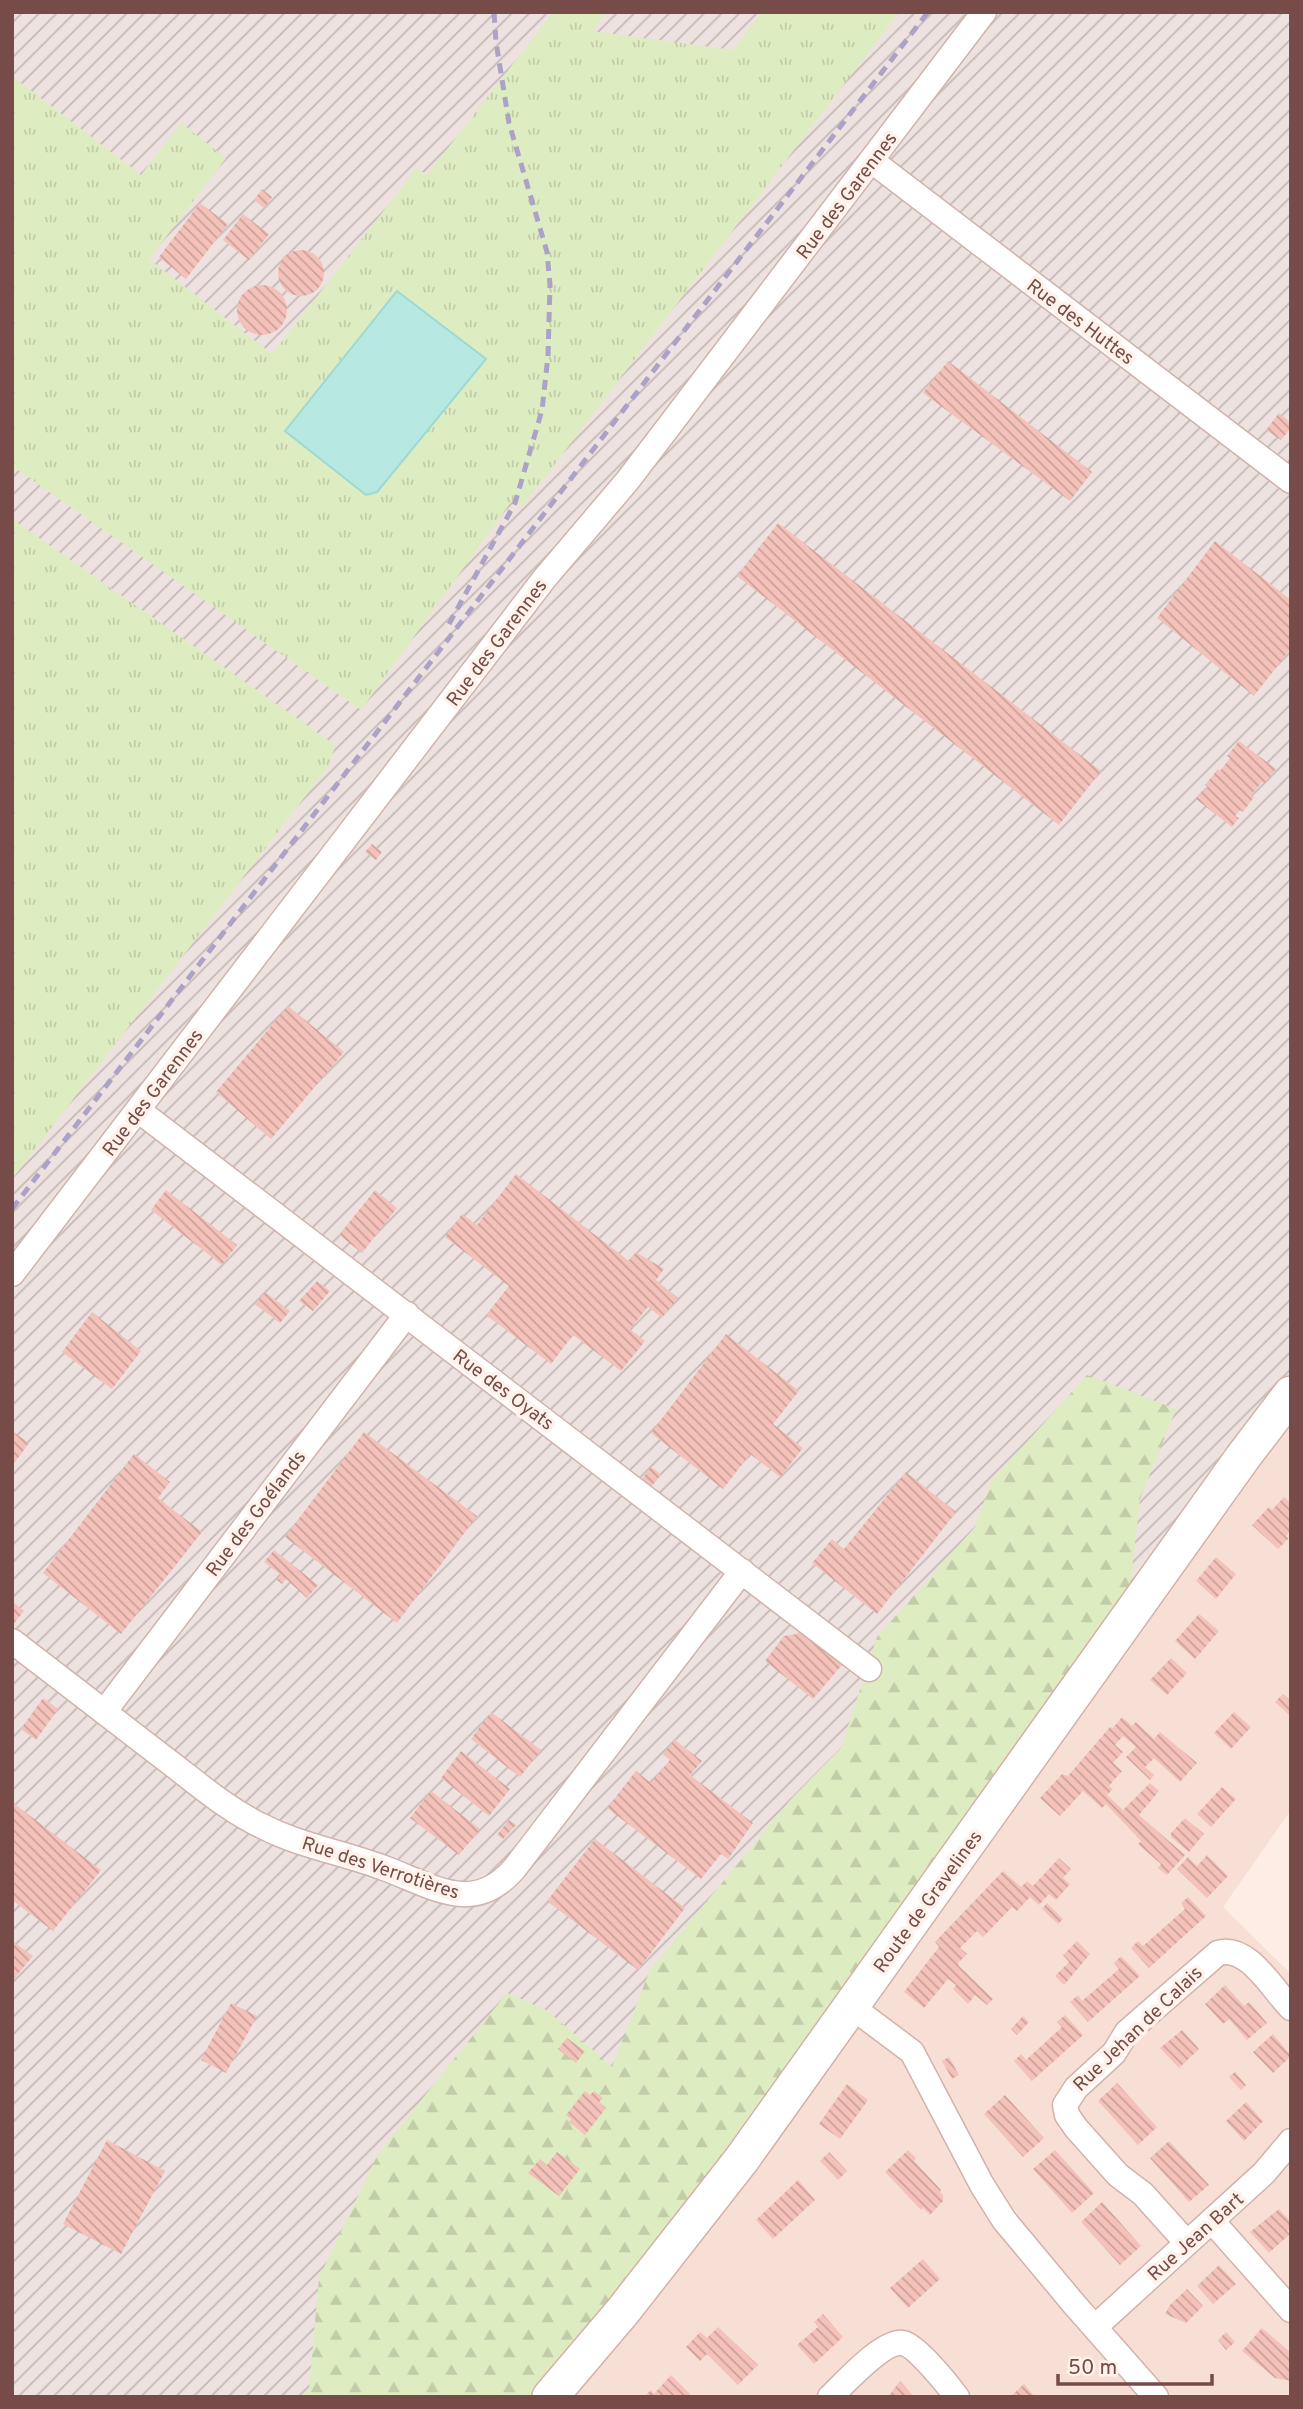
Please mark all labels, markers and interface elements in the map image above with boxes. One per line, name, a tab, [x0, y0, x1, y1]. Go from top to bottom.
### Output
street label: Rue des Garennes	[792, 128, 903, 265]
street label: Rue des Huttes	[1021, 274, 1138, 371]
street label: Rue des Garennes	[442, 575, 553, 712]
street label: Rue des Garennes	[98, 1025, 209, 1162]
street label: Rue des Oyats	[447, 1345, 558, 1437]
street label: Rue des Goélands	[201, 1446, 312, 1582]
street label: Route de Gravelines	[869, 1826, 988, 1978]
street label: Rue des Verrotières	[299, 1832, 462, 1906]
street label: Rue Jehan de Calais	[1069, 1961, 1208, 2097]
street label: Rue Jean Bart	[1143, 2188, 1249, 2287]
scale bar	[1058, 2342, 1212, 2386]
text: 50 m	[1068, 2355, 1117, 2382]

